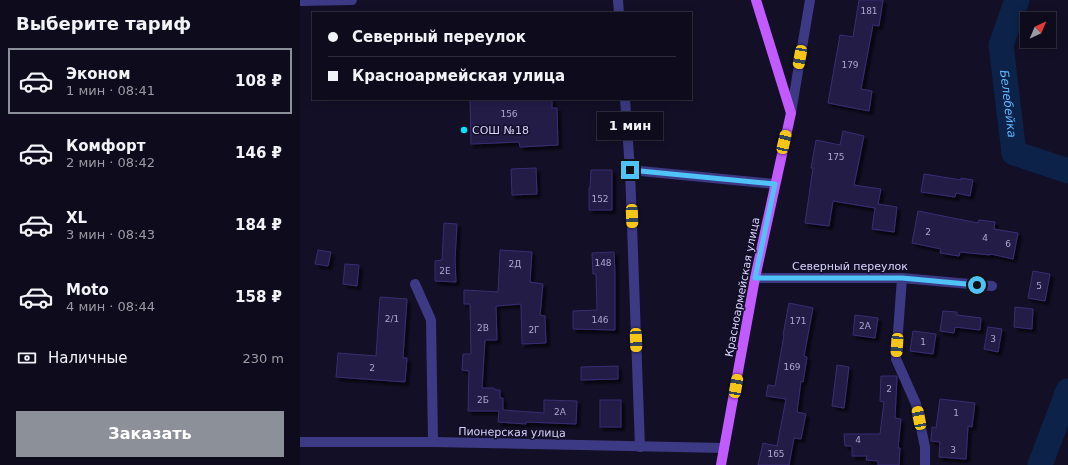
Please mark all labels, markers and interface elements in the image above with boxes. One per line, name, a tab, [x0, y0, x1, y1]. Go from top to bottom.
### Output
house number: 181	[860, 6, 878, 16]
north arrow	[1020, 12, 1056, 48]
map controls	[1020, 12, 1056, 48]
text: Выберите тариф	[16, 13, 191, 34]
text: Северный переулок	[352, 28, 526, 46]
car	[792, 44, 808, 70]
house number: 179	[841, 60, 859, 70]
icon: car	[18, 63, 54, 99]
text: Эконом	[66, 65, 130, 83]
text: Красноармейская улица	[352, 67, 565, 85]
water label: Белебейка	[997, 69, 1019, 138]
text: 108 ₽	[235, 72, 282, 90]
text: 1 мин · 08:41	[66, 83, 155, 98]
house number: 156	[500, 109, 518, 119]
callout: 1 мин	[597, 112, 663, 140]
text: 1 мин	[609, 118, 651, 133]
place label: СОШ №18	[472, 124, 529, 137]
marker: СОШ №18	[459, 125, 469, 135]
car	[775, 129, 793, 155]
icon: car	[18, 135, 54, 171]
text: Комфорт	[66, 137, 145, 155]
text: 146 ₽	[235, 144, 282, 162]
house number: 175	[827, 152, 845, 162]
text: 2 мин · 08:42	[66, 155, 155, 170]
route end	[621, 161, 639, 179]
house number: 152	[591, 194, 609, 204]
car	[626, 204, 638, 228]
icon: car	[18, 207, 54, 243]
text: XL	[66, 209, 87, 227]
text: 184 ₽	[235, 216, 282, 234]
street label: Красноармейская улица	[723, 216, 762, 358]
text: 3 мин · 08:43	[66, 227, 155, 242]
house number: 2	[925, 227, 931, 237]
house number: 4	[982, 233, 988, 243]
house number: 6	[1005, 239, 1011, 249]
house number: 148	[594, 258, 612, 268]
house number: 2Д	[509, 259, 521, 269]
street label: Северный переулок	[792, 260, 908, 273]
house number: 2Е	[439, 266, 451, 276]
route start	[968, 276, 986, 294]
icon: car	[18, 279, 54, 315]
text: Moto	[66, 281, 109, 299]
house number: 5	[1036, 281, 1042, 291]
text: 158 ₽	[235, 288, 282, 306]
text: 4 мин · 08:44	[66, 299, 155, 314]
house number: 2/1	[385, 314, 399, 324]
house number: 146	[591, 315, 609, 325]
house number: 171	[789, 316, 807, 326]
house number: 2А	[859, 321, 872, 331]
house number: 2В	[477, 323, 489, 333]
house number: 2Г	[528, 325, 540, 335]
car	[630, 328, 642, 352]
car	[890, 333, 904, 357]
house number: 3	[990, 334, 996, 344]
house number: 1	[920, 337, 926, 347]
icon: cash	[16, 347, 38, 369]
text: Наличные	[48, 349, 128, 367]
text: 230 m	[242, 351, 284, 366]
house number: 169	[783, 362, 801, 372]
house number: 2	[369, 363, 375, 373]
car	[728, 373, 744, 399]
house number: 2	[886, 384, 892, 394]
house number: 2Б	[477, 395, 489, 405]
car	[911, 405, 927, 431]
house number: 2А	[554, 407, 567, 417]
house number: 1	[953, 408, 959, 418]
button: Заказать	[16, 411, 284, 457]
street label: Пионерская улица	[458, 425, 566, 440]
house number: 4	[855, 435, 861, 445]
house number: 3	[950, 445, 956, 455]
house number: 165	[767, 449, 785, 459]

